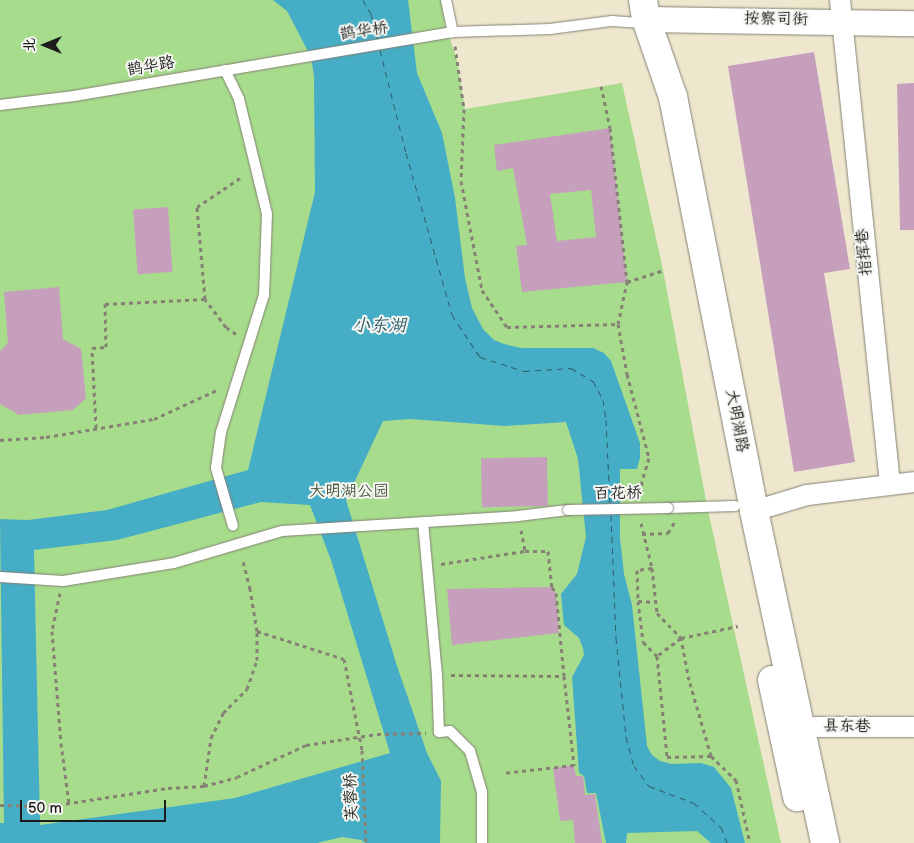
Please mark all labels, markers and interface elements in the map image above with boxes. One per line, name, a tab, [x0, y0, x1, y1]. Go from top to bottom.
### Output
street label: 按察司街	[744, 10, 808, 30]
street label: 鹊华桥	[339, 19, 389, 45]
north arrow	[20, 20, 70, 70]
text: 北	[21, 38, 38, 52]
street label: 鹊华路	[126, 53, 176, 81]
street label: 指挥巷	[853, 227, 877, 277]
water label: 小东湖	[352, 315, 406, 337]
street label: 大明湖路	[720, 388, 752, 454]
park label: 大明湖公园	[309, 482, 389, 502]
street label: 百花桥	[594, 484, 642, 504]
street label: 县东巷	[823, 717, 871, 737]
street label: 芙蓉桥	[342, 773, 362, 821]
scale bar	[22, 790, 169, 822]
text: 50 m	[28, 799, 62, 818]

